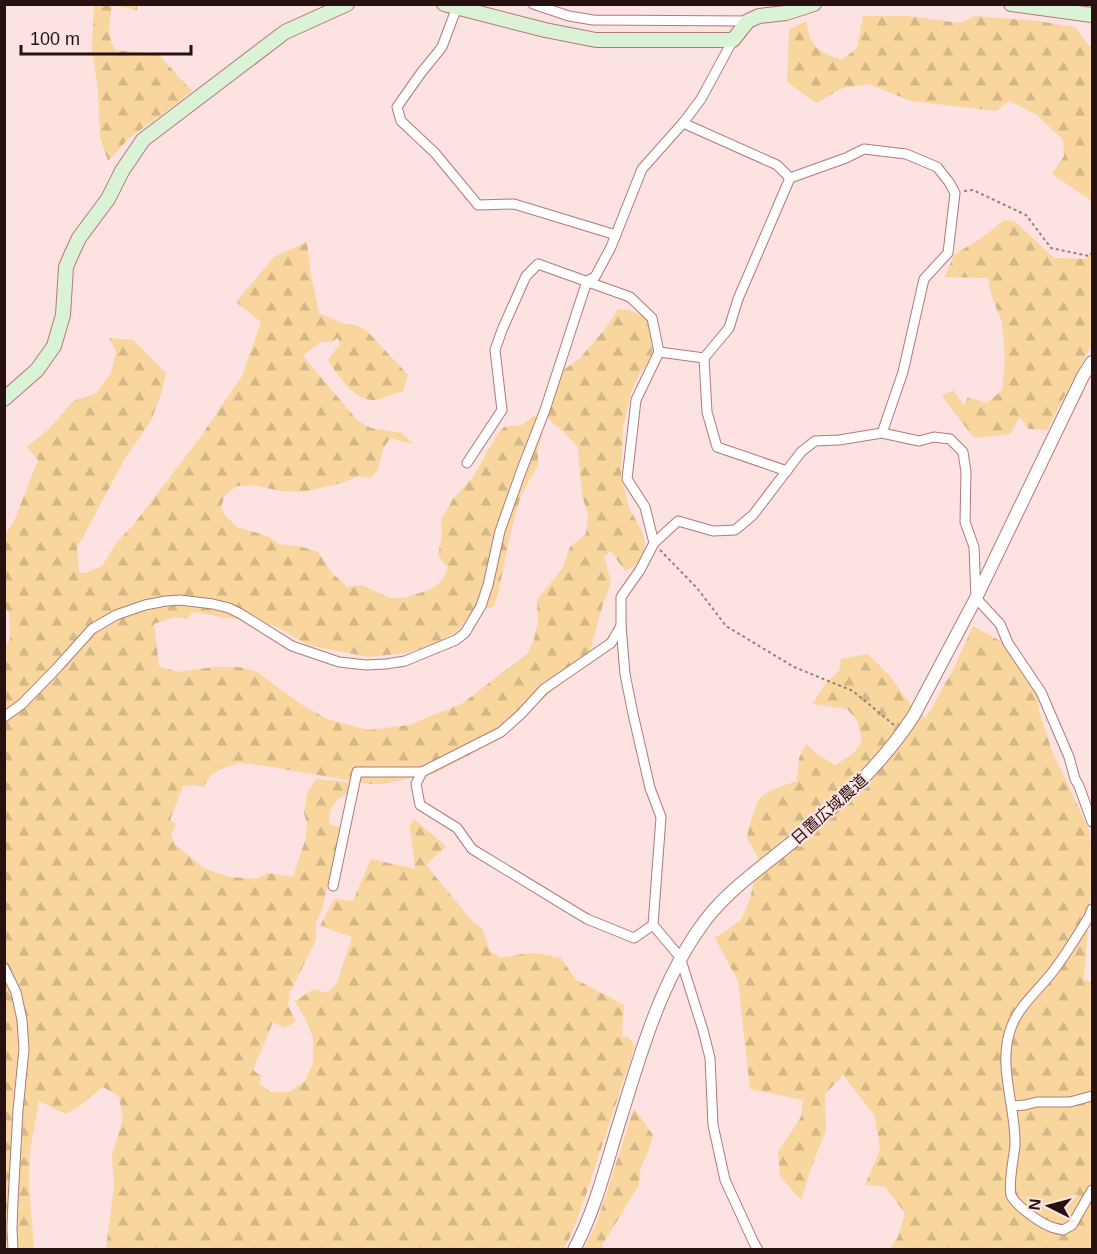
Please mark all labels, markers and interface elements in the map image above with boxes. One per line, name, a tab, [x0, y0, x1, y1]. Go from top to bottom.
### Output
scale bar	[21, 18, 190, 56]
text: 100 m	[30, 29, 80, 49]
street label: 日置広域農道	[788, 771, 871, 848]
north arrow	[1019, 1176, 1079, 1236]
text: N	[1026, 1198, 1044, 1211]

